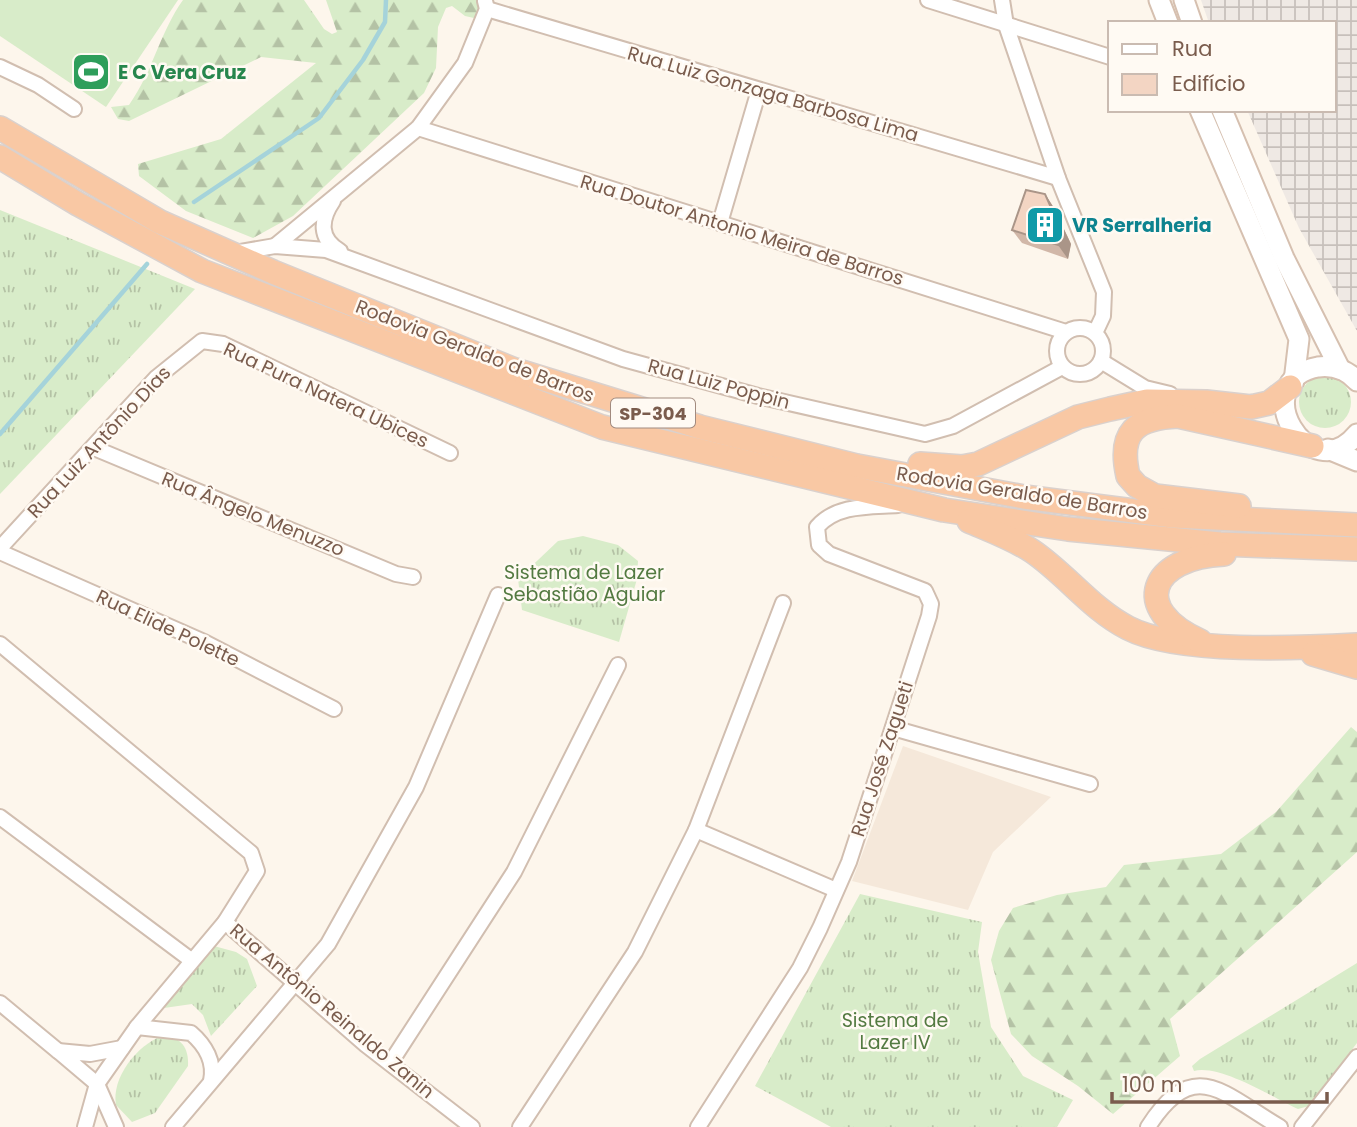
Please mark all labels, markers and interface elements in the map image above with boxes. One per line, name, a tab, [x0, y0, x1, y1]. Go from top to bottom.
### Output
legend	[1108, 21, 1336, 112]
text: Rua	[1172, 34, 1212, 63]
street label: Rua Luiz Gonzaga Barbosa Lima	[624, 39, 922, 149]
sports icon: E C Vera Cruz	[70, 51, 112, 93]
place label: E C Vera Cruz	[118, 59, 246, 86]
text: Edifício	[1172, 69, 1246, 98]
street label: Rua Doutor Antonio Meira de Barros	[577, 168, 907, 292]
building icon: VR Serralheria	[1024, 204, 1066, 246]
place label: VR Serralheria	[1072, 212, 1212, 239]
street label: Rodovia Geraldo de Barros	[352, 293, 598, 409]
street label: Rua Pura Natera Ubices	[219, 336, 433, 454]
street label: Rua Luiz Poppin	[645, 352, 793, 416]
street label: Rua Luiz Antônio Dias	[21, 360, 177, 524]
road number: SP-304	[611, 398, 695, 428]
street label: Rodovia Geraldo de Barros	[895, 460, 1149, 526]
street label: Rua Ângelo Menuzzo	[158, 465, 348, 563]
park label: Sistema de Lazer Sebastião Aguiar	[503, 559, 665, 608]
street label: Rua Elide Polette	[92, 583, 244, 673]
street label: Rua José Zagueti	[844, 678, 920, 840]
street label: Rua Antônio Reinaldo Zanin	[224, 917, 440, 1105]
park label: Sistema de Lazer IV	[842, 1007, 948, 1056]
scale bar	[1112, 1060, 1327, 1104]
text: 100 m	[1122, 1070, 1182, 1099]

